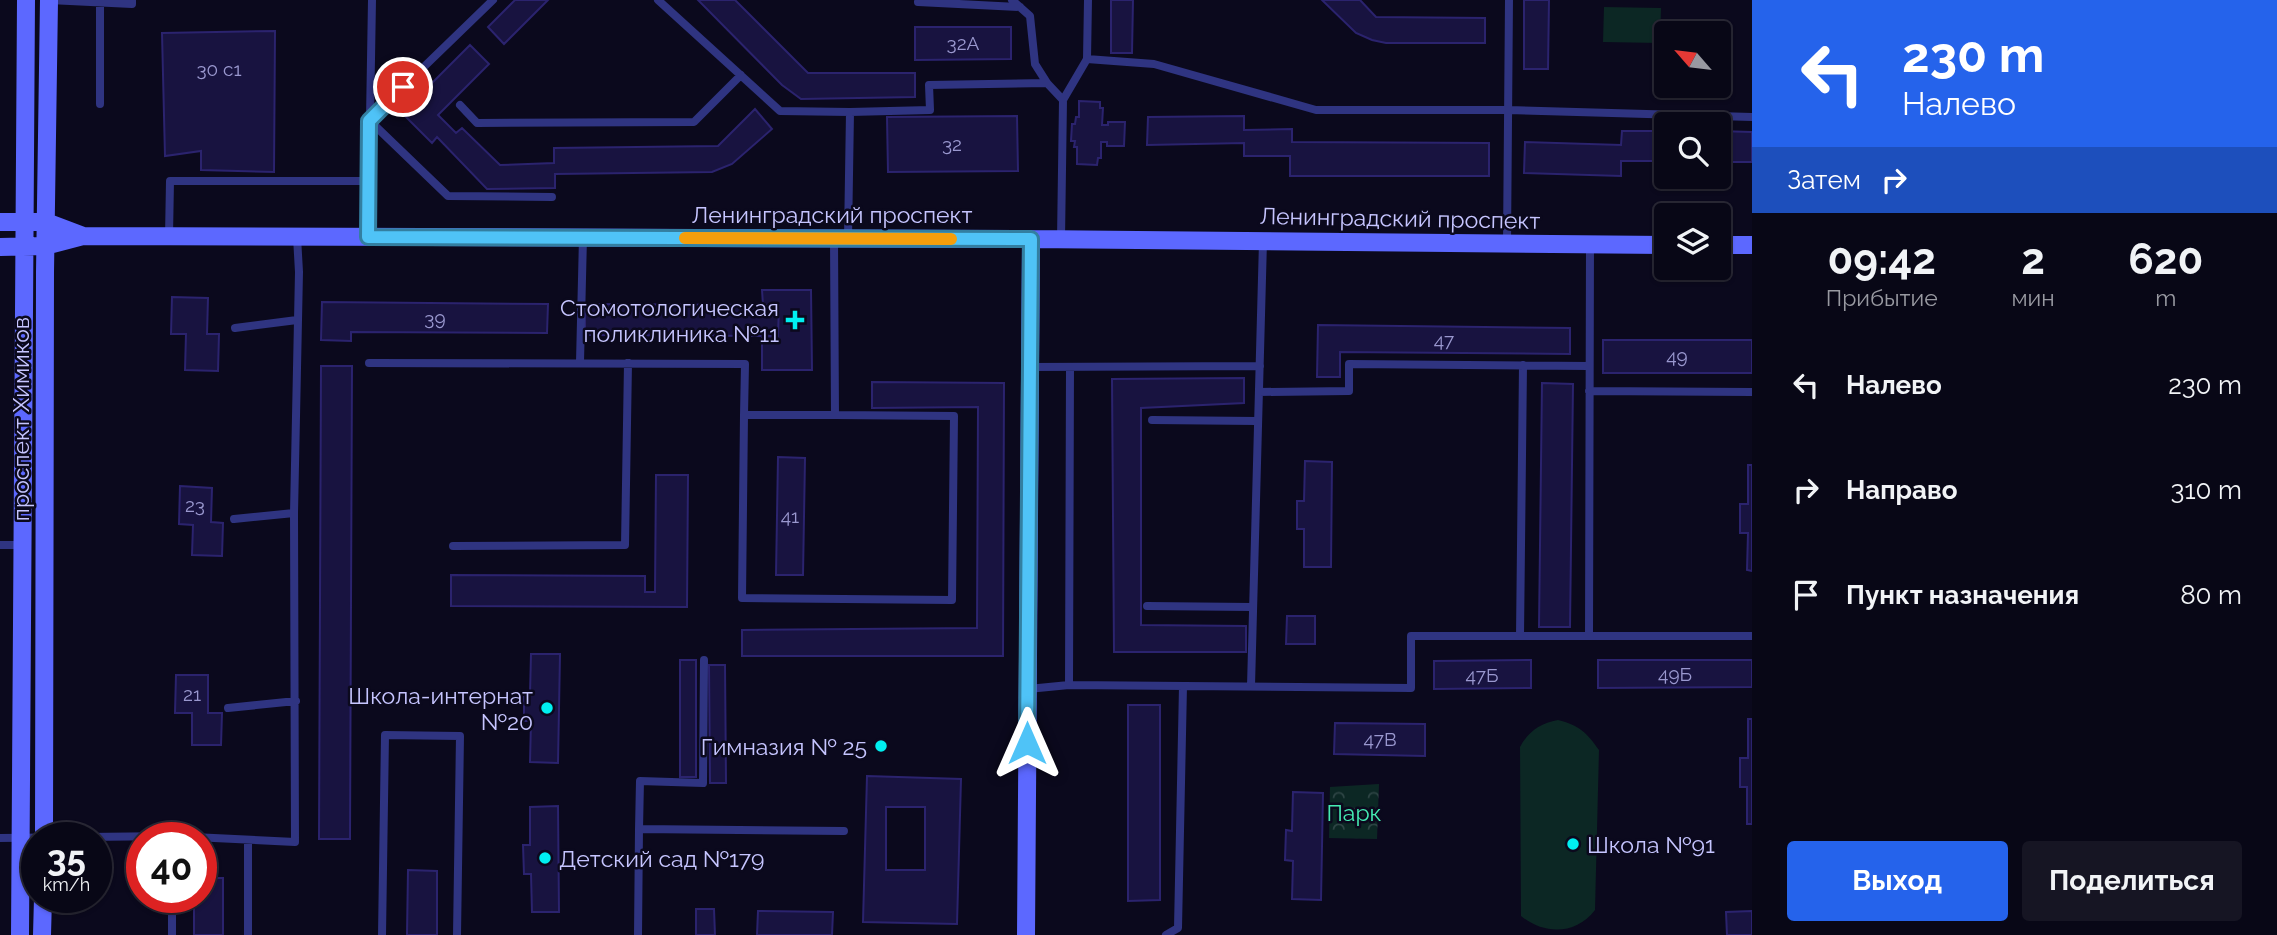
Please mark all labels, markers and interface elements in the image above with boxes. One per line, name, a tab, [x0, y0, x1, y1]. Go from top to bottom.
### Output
north arrow	[1654, 21, 1731, 98]
map controls	[1654, 21, 1731, 280]
text: 230 m	[1902, 26, 2044, 83]
icon: left	[1787, 28, 1878, 119]
house number: 32А	[947, 32, 980, 54]
pin	[373, 57, 433, 117]
house number: 30 с1	[196, 58, 242, 80]
icon: arrive	[384, 68, 422, 106]
text: Налево	[1902, 85, 2016, 122]
button: search	[1654, 112, 1731, 189]
house number: 32	[942, 133, 962, 155]
icon: right	[1875, 161, 1913, 199]
text: Затем	[1787, 165, 1861, 195]
street label: Ленинградский проспект	[692, 201, 972, 228]
street label: Ленинградский проспект	[1259, 202, 1541, 234]
button: layers	[1654, 203, 1731, 280]
text: 09:42	[1827, 235, 1936, 284]
text: 2	[2021, 235, 2045, 284]
text: 620	[2128, 235, 2203, 284]
text: Прибытие	[1826, 284, 1938, 311]
text: мин	[2011, 284, 2055, 311]
text: m	[2155, 284, 2176, 311]
place label: Стомотологическая поликлиника №11	[560, 294, 779, 347]
house number: 39	[424, 307, 446, 329]
marker: Стомотологическая поликлиника №11	[785, 310, 805, 330]
street label: проспект Химиков	[7, 317, 34, 521]
house number: 47	[1434, 329, 1454, 351]
house number: 49	[1666, 345, 1688, 367]
icon: left	[1787, 366, 1825, 404]
text: Налево	[1846, 370, 1942, 400]
text: 230 m	[2168, 370, 2242, 400]
icon: right	[1787, 471, 1825, 509]
text: Направо	[1846, 475, 1957, 505]
text: 310 m	[2171, 475, 2242, 505]
house number: 23	[185, 494, 205, 516]
house number: 41	[781, 505, 799, 527]
icon: arrive	[1787, 576, 1825, 614]
text: Пункт назначения	[1846, 580, 2079, 610]
text: 80 m	[2180, 580, 2242, 610]
house number: 49Б	[1658, 663, 1692, 685]
house number: 47Б	[1466, 664, 1498, 686]
place label: Школа-интернат №20	[348, 682, 533, 735]
house number: 21	[183, 683, 201, 705]
marker: Школа-интернат №20	[539, 700, 555, 716]
position arrow	[990, 706, 1064, 780]
house number: 47В	[1363, 728, 1397, 750]
place label: Гимназия № 25	[701, 733, 867, 760]
marker: Гимназия № 25	[873, 738, 889, 754]
park label: Парк	[1326, 799, 1382, 826]
speed limit sign: 40	[126, 822, 217, 913]
place label: Школа №91	[1587, 831, 1715, 858]
marker: Школа №91	[1565, 836, 1581, 852]
text: 35	[47, 838, 86, 879]
button: Выход	[1787, 841, 2008, 921]
button: Поделиться	[2022, 841, 2242, 921]
place label: Детский сад №179	[559, 845, 765, 872]
marker: Детский сад №179	[537, 850, 553, 866]
text: km/h	[43, 874, 90, 895]

